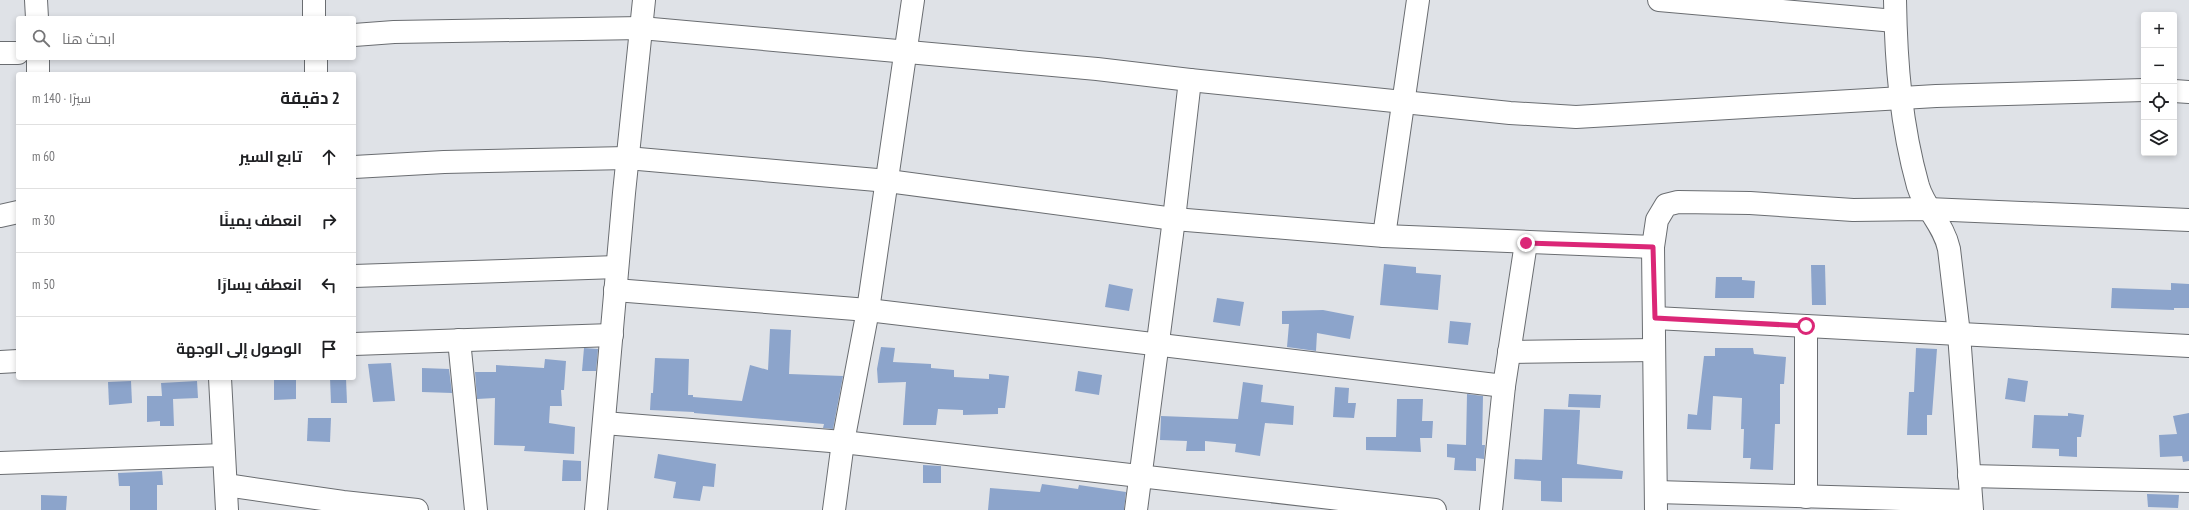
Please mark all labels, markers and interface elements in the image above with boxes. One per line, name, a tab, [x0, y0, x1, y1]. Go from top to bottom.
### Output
map controls	[2141, 12, 2177, 156]
button: +	[2141, 12, 2177, 48]
search box	[16, 16, 356, 60]
icon: search	[30, 27, 52, 49]
text: ابحث هنا	[62, 29, 115, 48]
button: −	[2141, 48, 2177, 84]
button: locate	[2141, 84, 2177, 120]
text: 2 دقيقة	[280, 87, 340, 109]
text: سيرًا · 140 m	[32, 90, 91, 107]
button: layers	[2141, 120, 2177, 156]
icon: ahead	[318, 146, 340, 168]
text: تابع السير	[239, 147, 302, 166]
text: 60 m	[32, 148, 55, 165]
icon: right	[318, 210, 340, 232]
text: انعطف يمينًا	[219, 211, 302, 230]
text: 30 m	[32, 212, 55, 229]
route end	[1517, 234, 1535, 252]
icon: left	[318, 274, 340, 296]
text: انعطف يسارًا	[217, 275, 302, 294]
text: 50 m	[32, 276, 55, 293]
route start	[1797, 317, 1815, 335]
icon: arrive	[318, 338, 340, 360]
text: الوصول إلى الوجهة	[176, 339, 302, 358]

